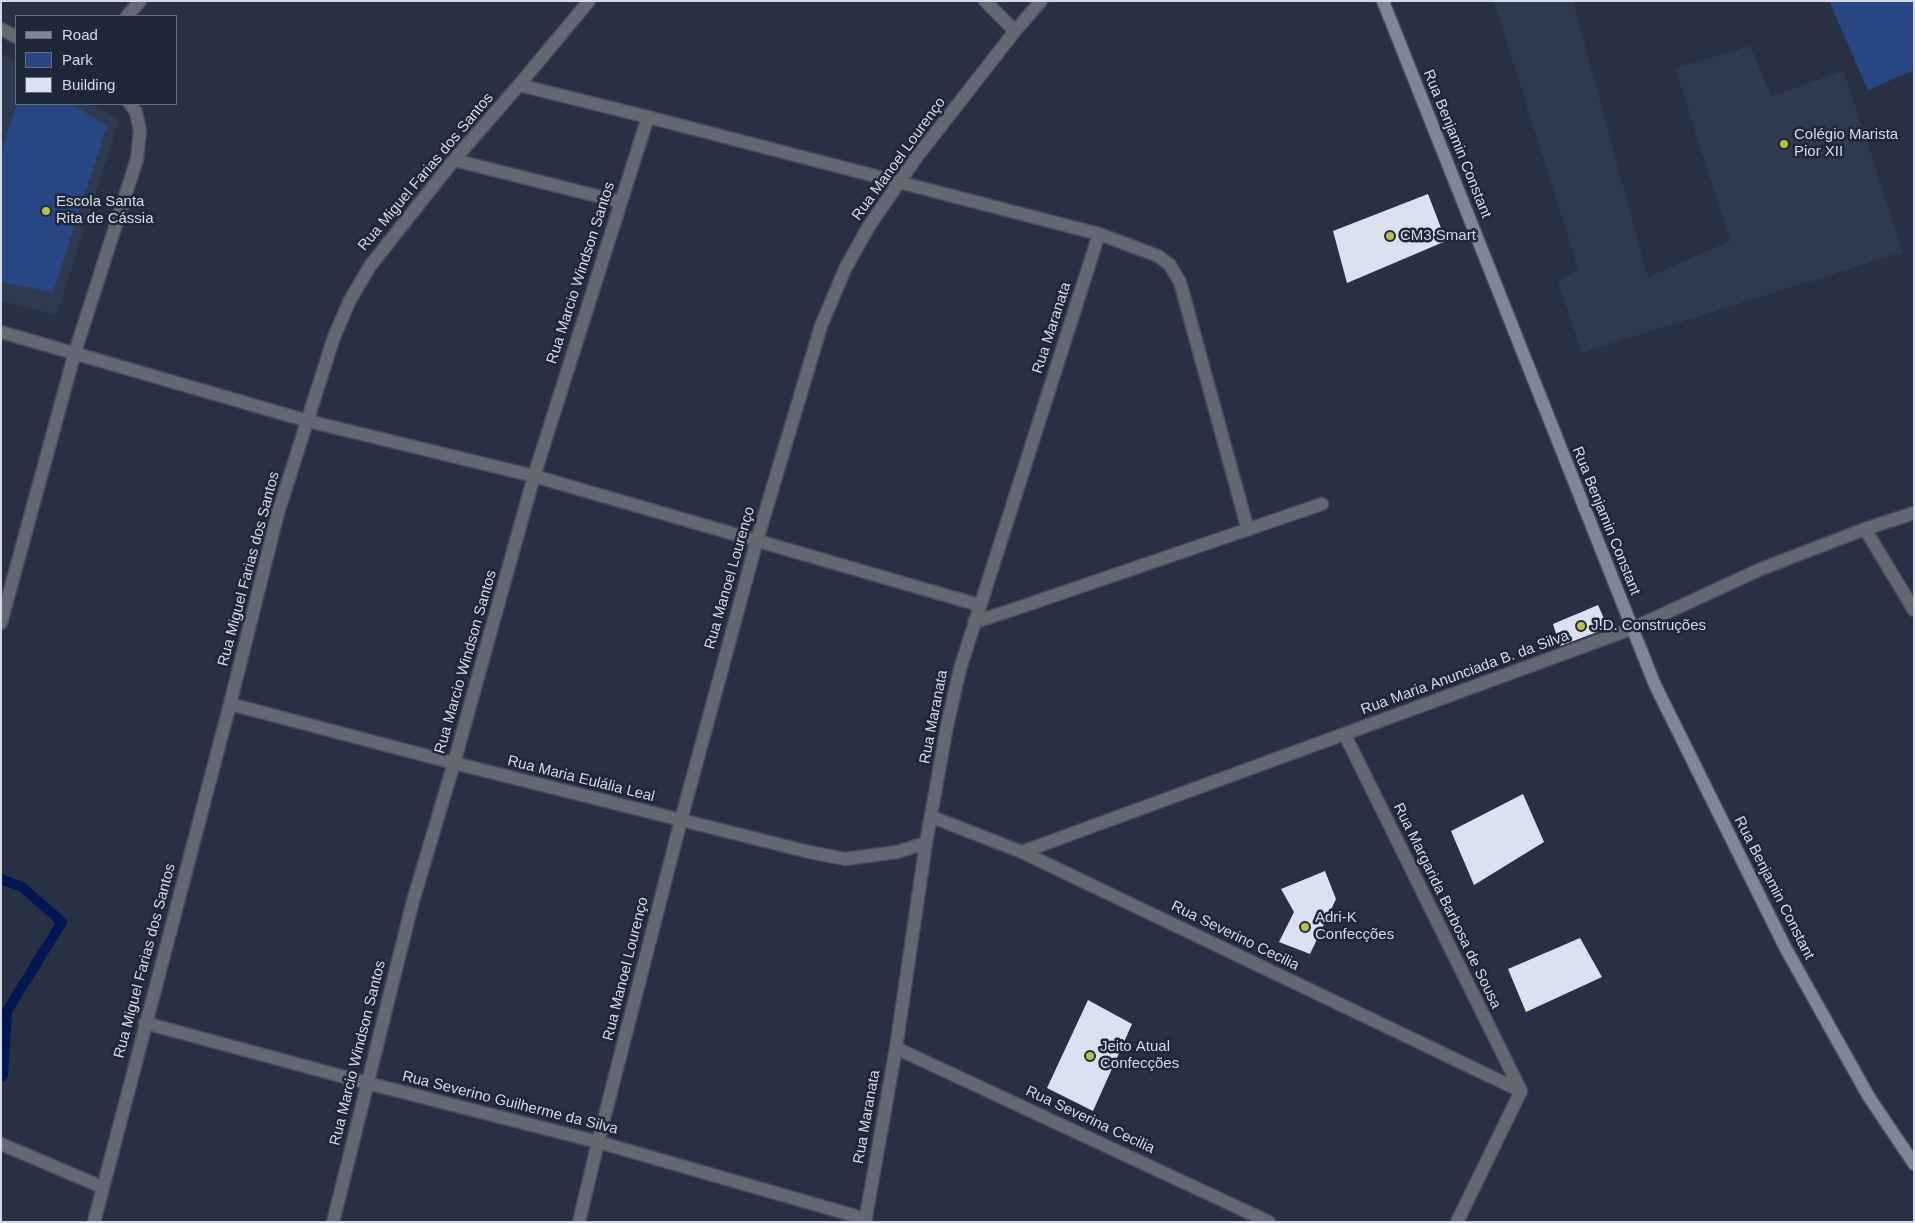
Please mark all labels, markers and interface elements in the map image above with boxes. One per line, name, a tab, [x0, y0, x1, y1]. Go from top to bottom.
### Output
legend	[15, 15, 178, 105]
text: Road	[62, 26, 98, 43]
text: Park	[62, 51, 93, 68]
street label: Rua Benjamin Constant	[1419, 67, 1495, 221]
text: Building	[62, 76, 115, 93]
street label: Rua Miguel Farias dos Santos	[355, 89, 497, 255]
street label: Rua Manoel Lourenço	[848, 94, 950, 224]
place label: Colégio Marista Pior XII	[1794, 126, 1898, 161]
marker: Colégio Marista Pior XII	[1778, 138, 1790, 150]
street label: Rua Marcio Windson Santos	[543, 180, 619, 366]
place label: Escola Santa Rita de Cássia	[56, 193, 154, 228]
marker: Escola Santa Rita de Cássia	[40, 205, 52, 217]
place label: CM3 Smart	[1400, 227, 1476, 245]
marker: CM3 Smart	[1384, 230, 1396, 242]
street label: Rua Maranata	[1029, 280, 1075, 376]
street label: Rua Benjamin Constant	[1568, 444, 1644, 598]
street label: Rua Miguel Farias dos Santos	[214, 470, 284, 668]
street label: Rua Manoel Lourenço	[701, 505, 759, 651]
street label: Rua Marcio Windson Santos	[431, 568, 501, 756]
place label: J.D. Construções	[1591, 617, 1706, 635]
marker: J.D. Construções	[1575, 620, 1587, 632]
street label: Rua Maria Anunciada B. da Silva	[1358, 627, 1572, 719]
street label: Rua Maranata	[916, 669, 952, 765]
street label: Rua Maria Eulália Leal	[506, 752, 656, 806]
street label: Rua Margarida Barbosa de Sousa	[1389, 800, 1505, 1012]
street label: Rua Benjamin Constant	[1730, 813, 1818, 963]
street label: Rua Miguel Farias dos Santos	[110, 862, 180, 1060]
street label: Rua Manoel Lourenço	[599, 895, 653, 1043]
street label: Rua Severino Cecilia	[1168, 897, 1302, 975]
place label: Adri-K Confecções	[1315, 909, 1394, 944]
marker: Adri-K Confecções	[1299, 921, 1311, 933]
street label: Rua Marcio Windson Santos	[326, 959, 390, 1147]
place label: Jeito Atual Confecções	[1100, 1038, 1179, 1073]
marker: Jeito Atual Confecções	[1084, 1050, 1096, 1062]
street label: Rua Severino Guilherme da Silva	[400, 1067, 620, 1139]
street label: Rua Maranata	[850, 1069, 884, 1165]
street label: Rua Severina Cecilia	[1023, 1082, 1157, 1158]

